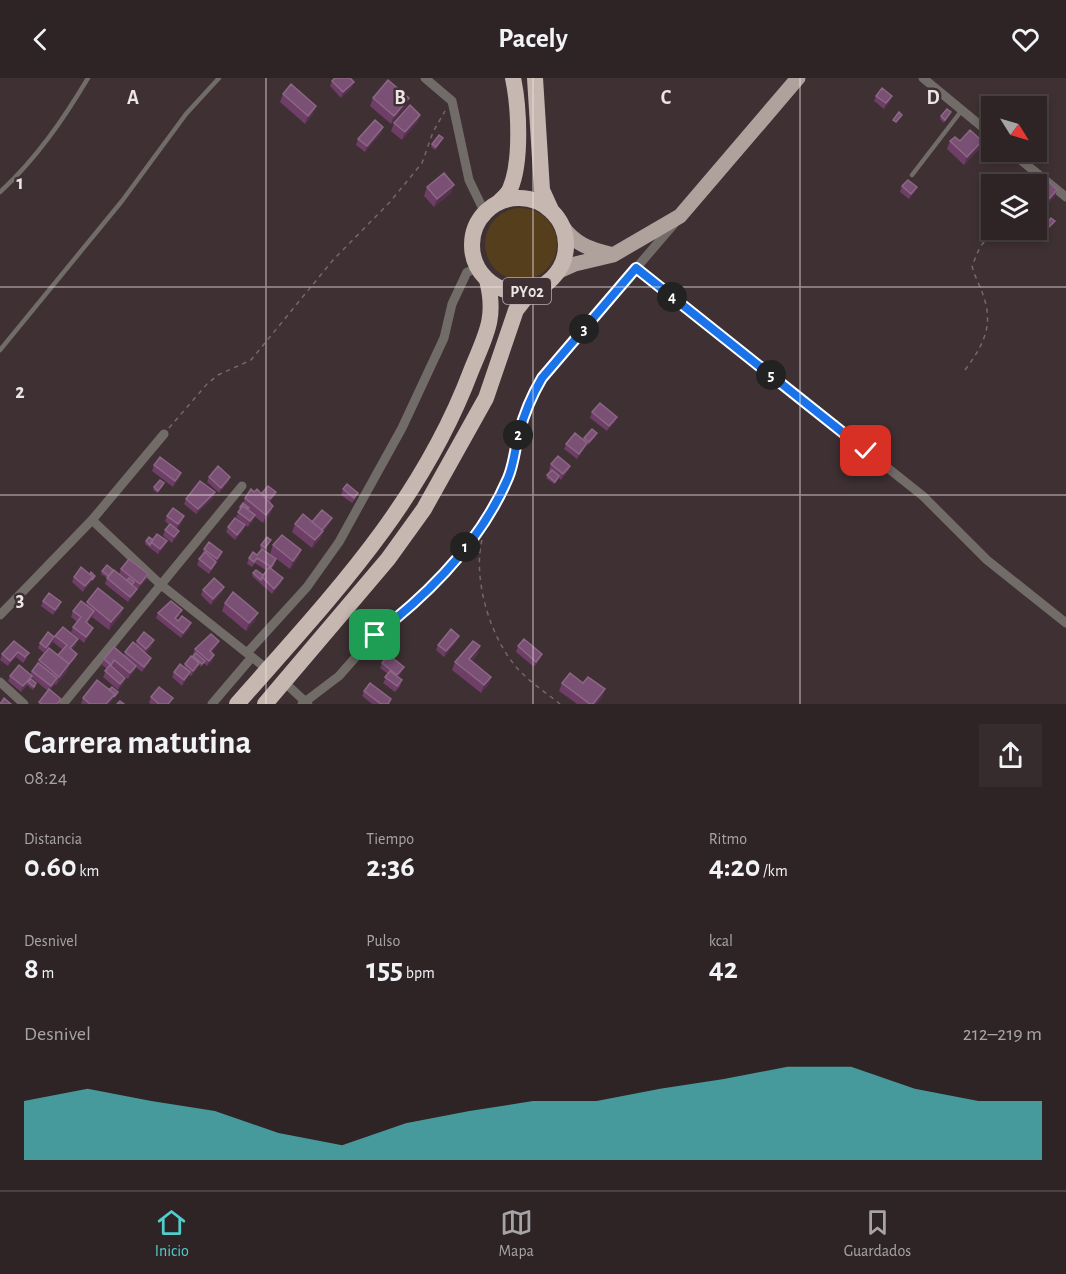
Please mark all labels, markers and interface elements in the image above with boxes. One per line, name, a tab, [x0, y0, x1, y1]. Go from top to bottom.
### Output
icon: back	[24, 23, 57, 56]
icon: heart	[1009, 23, 1042, 56]
text: Pacely	[498, 25, 568, 52]
text: A	[127, 88, 139, 108]
text: B	[394, 88, 406, 108]
text: C	[661, 88, 672, 108]
text: D	[926, 88, 940, 108]
north arrow	[981, 96, 1047, 162]
map controls	[981, 96, 1047, 240]
text: 1	[16, 173, 24, 193]
button: layers	[981, 174, 1047, 240]
road number: PY02	[503, 278, 551, 304]
pin: 4	[657, 282, 687, 312]
text: 4	[668, 289, 676, 305]
pin: 3	[569, 314, 599, 344]
text: 3	[581, 321, 587, 337]
pin: 5	[756, 360, 786, 390]
text: 5	[768, 367, 774, 383]
text: 2	[15, 382, 25, 402]
pin: 2	[503, 420, 533, 450]
pin	[840, 425, 891, 476]
text: 2	[514, 427, 522, 443]
icon: check	[849, 434, 882, 467]
pin: 1	[450, 532, 480, 562]
text: 1	[462, 539, 468, 555]
text: 3	[16, 590, 24, 610]
pin	[349, 609, 400, 660]
icon: arrive	[358, 618, 391, 651]
button: share	[979, 724, 1042, 787]
text: Carrera matutina	[24, 727, 251, 760]
text: 08:24	[24, 768, 67, 788]
text: Distancia	[24, 831, 82, 847]
text: Tiempo	[366, 831, 414, 847]
text: Ritmo	[709, 831, 747, 847]
text: 0.60	[24, 852, 77, 882]
text: 2:36	[366, 852, 415, 882]
text: 4:20	[709, 852, 760, 882]
text: km	[77, 863, 99, 879]
text: /km	[760, 863, 788, 879]
text: Desnivel	[24, 933, 78, 949]
text: Pulso	[366, 933, 400, 949]
text: kcal	[709, 933, 733, 949]
text: 8	[24, 954, 39, 984]
text: 155	[366, 954, 403, 984]
text: 42	[709, 954, 738, 984]
text: m	[39, 965, 54, 981]
text: bpm	[403, 965, 435, 981]
text: Desnivel	[24, 1024, 91, 1044]
text: 212–219 m	[963, 1024, 1042, 1044]
tab: Inicio	[155, 1206, 189, 1261]
tab: Mapa	[499, 1206, 534, 1261]
tab: Guardados	[844, 1206, 911, 1261]

